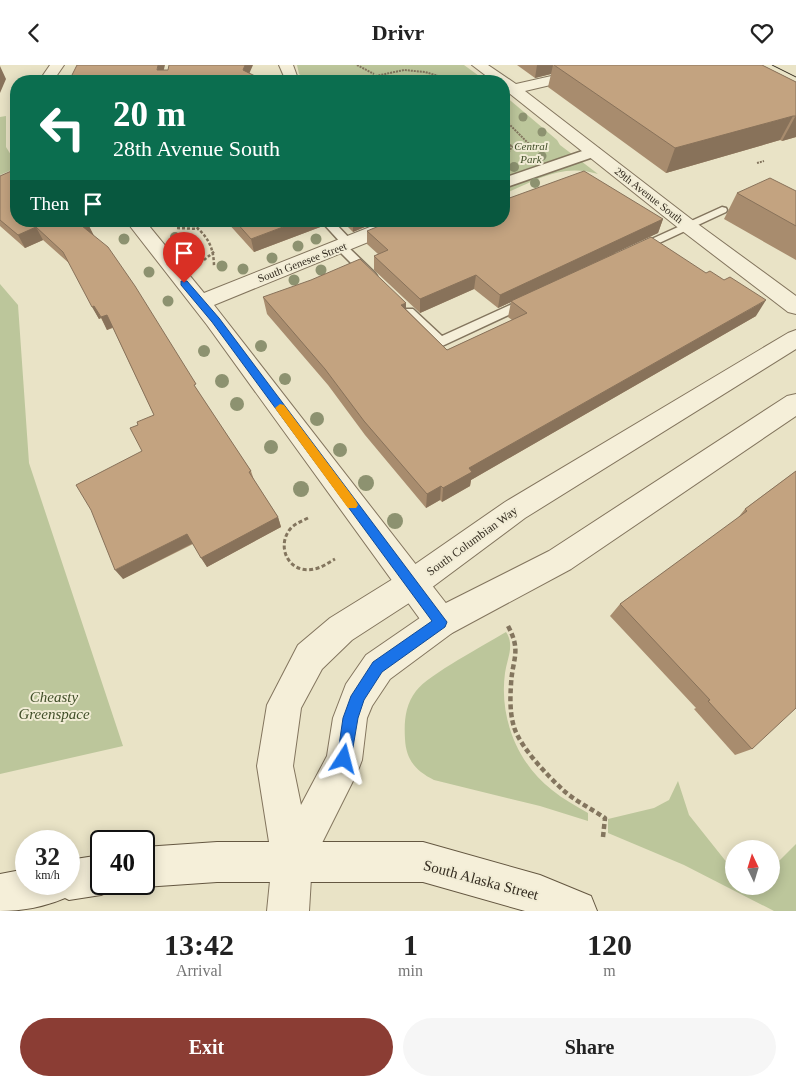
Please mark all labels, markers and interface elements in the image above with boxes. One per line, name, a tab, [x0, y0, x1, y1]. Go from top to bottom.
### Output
icon: back	[20, 19, 48, 47]
icon: heart	[748, 19, 776, 47]
text: Drivr	[372, 20, 424, 45]
icon: left	[30, 95, 95, 160]
text: 20 m	[113, 95, 186, 134]
text: 28th Avenue South	[113, 136, 280, 161]
park label: Central Park	[514, 140, 548, 165]
street label: 29th Avenue South	[612, 165, 686, 226]
icon: arrive	[79, 190, 107, 218]
text: Then	[30, 193, 69, 214]
pin	[163, 232, 205, 283]
icon: arrive	[170, 239, 198, 267]
street label: South Genesee Street	[256, 240, 348, 284]
street label: South Columbian Way	[424, 503, 520, 579]
park label: Cheasty Greenspace	[18, 689, 90, 722]
position arrow	[317, 732, 369, 784]
speed limit sign: 40	[90, 830, 155, 895]
north arrow	[725, 840, 780, 895]
map controls	[725, 840, 780, 895]
text: 32	[35, 843, 60, 870]
street label: South Alaska Street	[422, 857, 541, 903]
text: km/h	[35, 868, 60, 882]
text: 13:42	[164, 928, 234, 961]
text: 1	[403, 928, 418, 961]
text: 120	[587, 928, 632, 961]
text: Arrival	[176, 962, 222, 979]
text: min	[398, 962, 423, 979]
text: m	[603, 962, 616, 979]
button: Exit	[20, 1018, 393, 1076]
button: Share	[403, 1018, 776, 1076]

